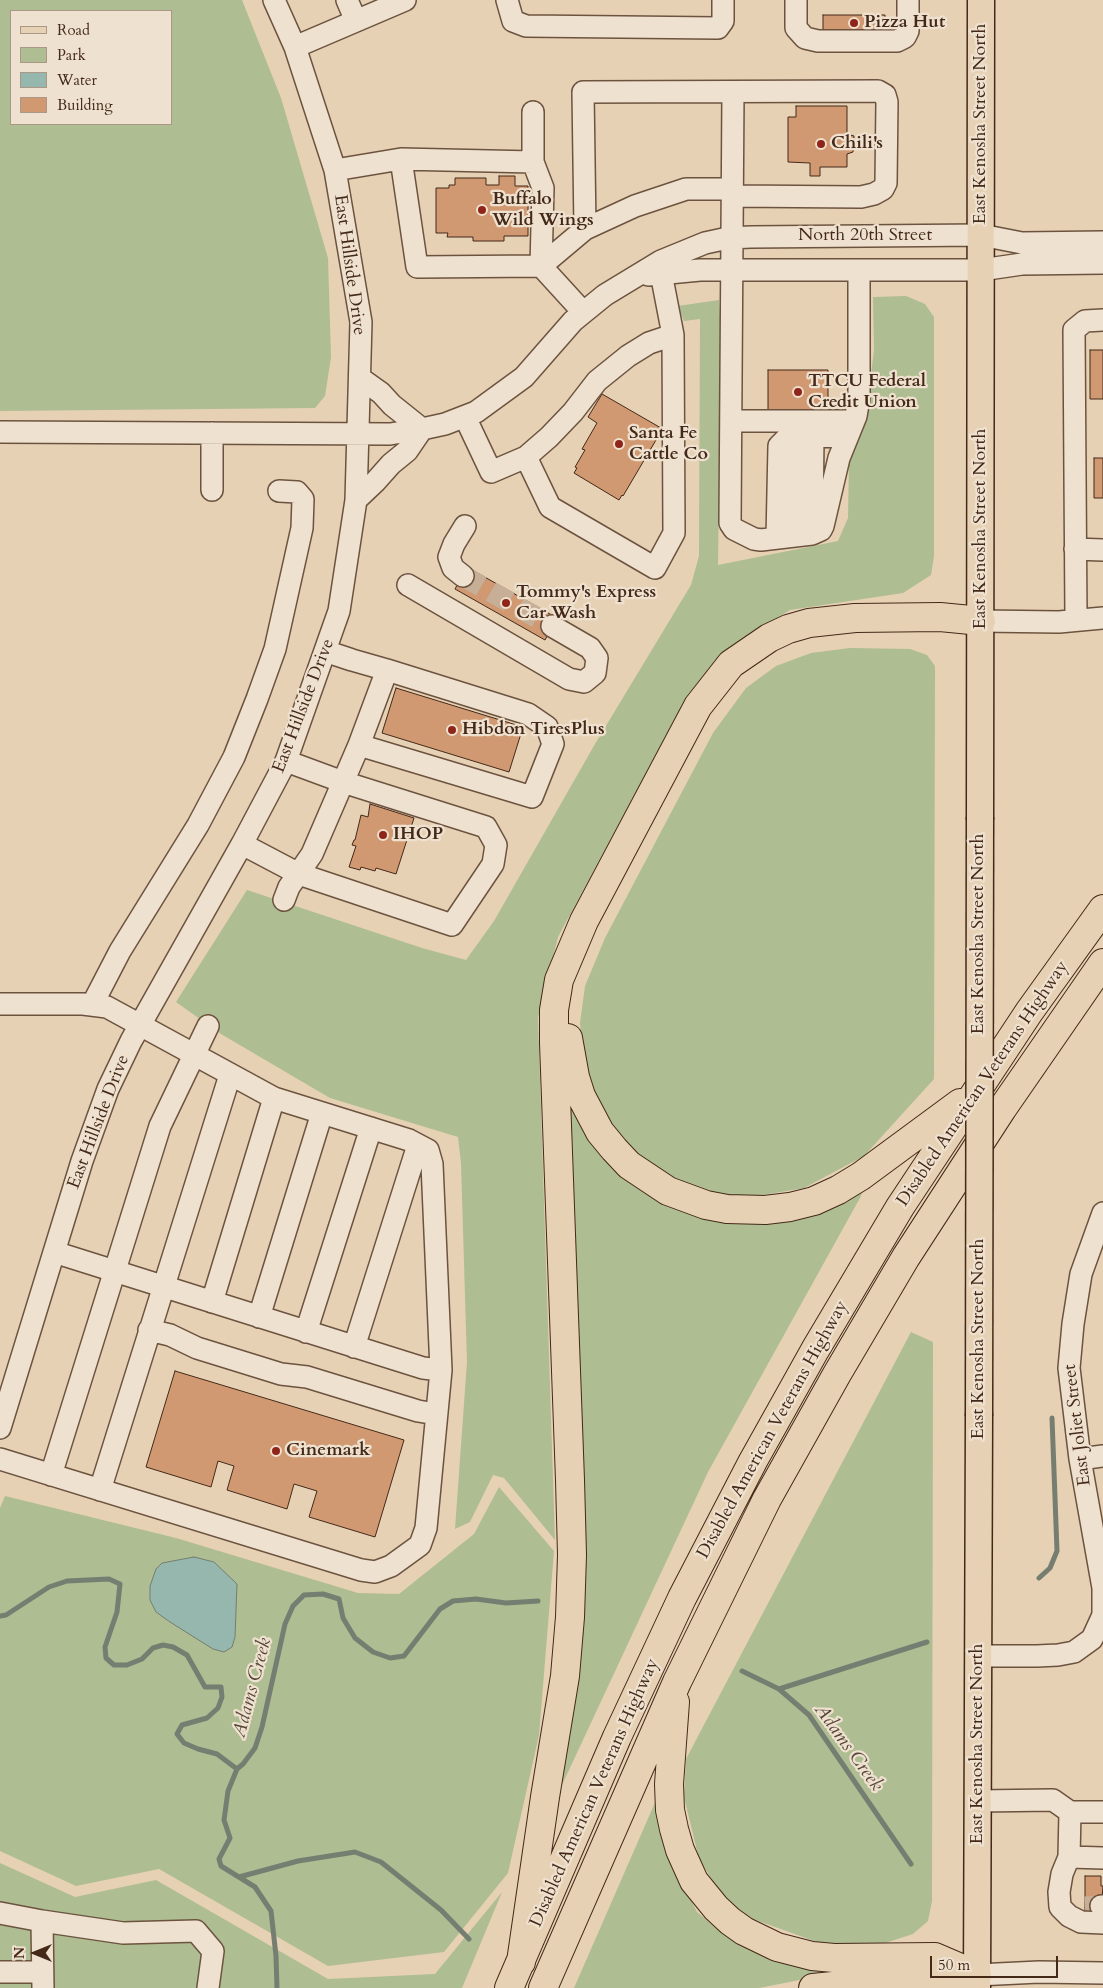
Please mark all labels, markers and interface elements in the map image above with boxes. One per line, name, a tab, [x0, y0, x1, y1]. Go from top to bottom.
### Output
legend	[10, 10, 172, 125]
place label: Pizza Hut	[864, 12, 945, 34]
marker: Pizza Hut	[848, 17, 860, 29]
text: Road	[57, 20, 90, 40]
street label: East Kenosha Street North	[970, 24, 992, 224]
text: Park	[57, 45, 86, 65]
text: Water	[57, 70, 97, 90]
text: Building	[57, 95, 113, 115]
place label: Chili's	[831, 133, 883, 155]
marker: Chili's	[815, 138, 827, 150]
place label: Buffalo Wild Wings	[492, 189, 594, 232]
street label: East Hillside Drive	[328, 193, 370, 337]
marker: Buffalo Wild Wings	[476, 204, 488, 216]
street label: North 20th Street	[798, 225, 932, 247]
place label: TTCU Federal Credit Union	[808, 371, 926, 414]
marker: TTCU Federal Credit Union	[792, 386, 804, 398]
place label: Santa Fe Cattle Co	[629, 423, 708, 466]
street label: East Kenosha Street North	[970, 429, 992, 629]
marker: Santa Fe Cattle Co	[613, 438, 625, 450]
place label: Tommy's Express Car Wash	[516, 582, 656, 624]
marker: Tommy's Express Car Wash	[500, 597, 512, 609]
street label: East Hillside Drive	[268, 636, 340, 776]
place label: Hibdon TiresPlus	[462, 719, 605, 741]
marker: Hibdon TiresPlus	[446, 724, 458, 736]
place label: IHOP	[393, 824, 443, 846]
marker: IHOP	[377, 829, 389, 841]
street label: East Kenosha Street North	[968, 834, 990, 1034]
street label: Disabled American Veterans Highway	[892, 957, 1074, 1211]
street label: East Hillside Drive	[63, 1052, 135, 1192]
street label: East Kenosha Street North	[968, 1239, 990, 1439]
street label: Disabled American Veterans Highway	[693, 1297, 853, 1563]
street label: East Joliet Street	[1060, 1363, 1096, 1487]
place label: Cinemark	[286, 1440, 370, 1462]
marker: Cinemark	[270, 1445, 282, 1457]
water label: Adams Creek	[229, 1636, 277, 1740]
street label: East Kenosha Street North	[967, 1644, 989, 1844]
street label: Disabled American Veterans Highway	[526, 1655, 664, 1931]
water label: Adams Creek	[809, 1700, 887, 1796]
north arrow	[10, 1928, 60, 1978]
scale bar	[933, 1946, 1060, 1978]
text: N	[10, 1947, 29, 1959]
text: 50 m	[938, 1955, 970, 1975]

